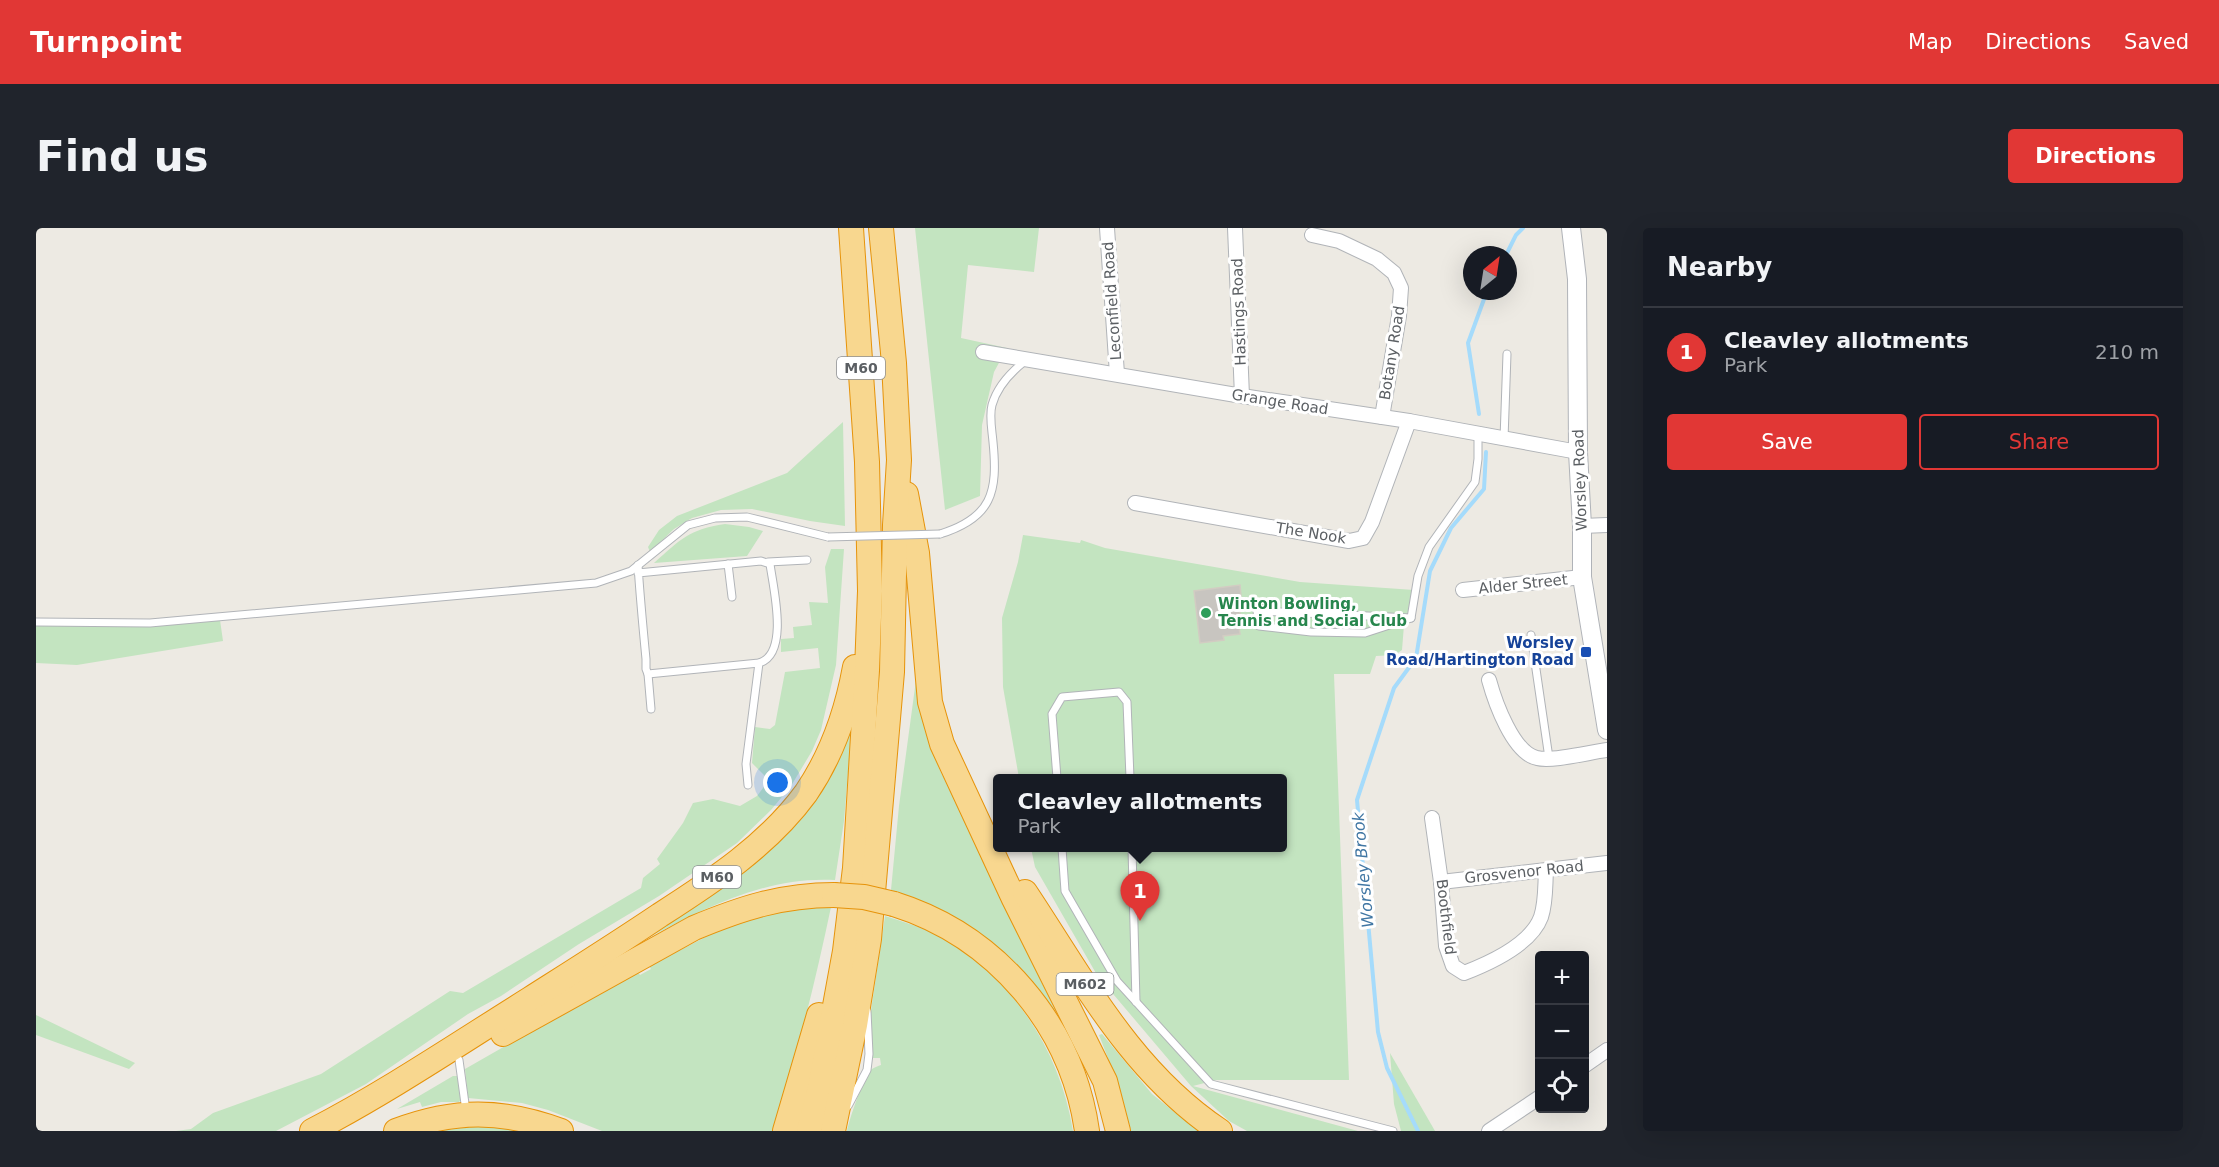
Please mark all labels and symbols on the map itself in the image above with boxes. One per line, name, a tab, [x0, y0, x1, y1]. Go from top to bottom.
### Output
street label: Leconfield Road	[1099, 241, 1125, 361]
north arrow	[1463, 246, 1517, 300]
street label: Hastings Road	[1228, 258, 1250, 366]
street label: Botany Road	[1376, 305, 1408, 401]
road number: M60	[837, 357, 885, 379]
street label: Grange Road	[1230, 385, 1330, 419]
street label: Worsley Road	[1569, 429, 1591, 531]
street label: The Nook	[1274, 518, 1348, 547]
street label: Alder Street	[1477, 570, 1569, 598]
place label: Winton Bowling, Tennis and Social Club	[1218, 595, 1407, 630]
marker: Winton Bowling, Tennis and Social Club	[1199, 606, 1213, 620]
place label: Worsley Road/Hartington Road	[1386, 634, 1574, 669]
marker: Worsley Road/Hartington Road	[1579, 645, 1593, 659]
your location	[763, 768, 792, 797]
water label: Worsley Brook	[1348, 811, 1378, 928]
street label: Grosvenor Road	[1463, 857, 1585, 887]
road number: M60	[693, 866, 741, 888]
pin: 1	[1120, 872, 1160, 921]
street label: Boothfield	[1432, 878, 1460, 956]
road number: M602	[1056, 973, 1114, 995]

